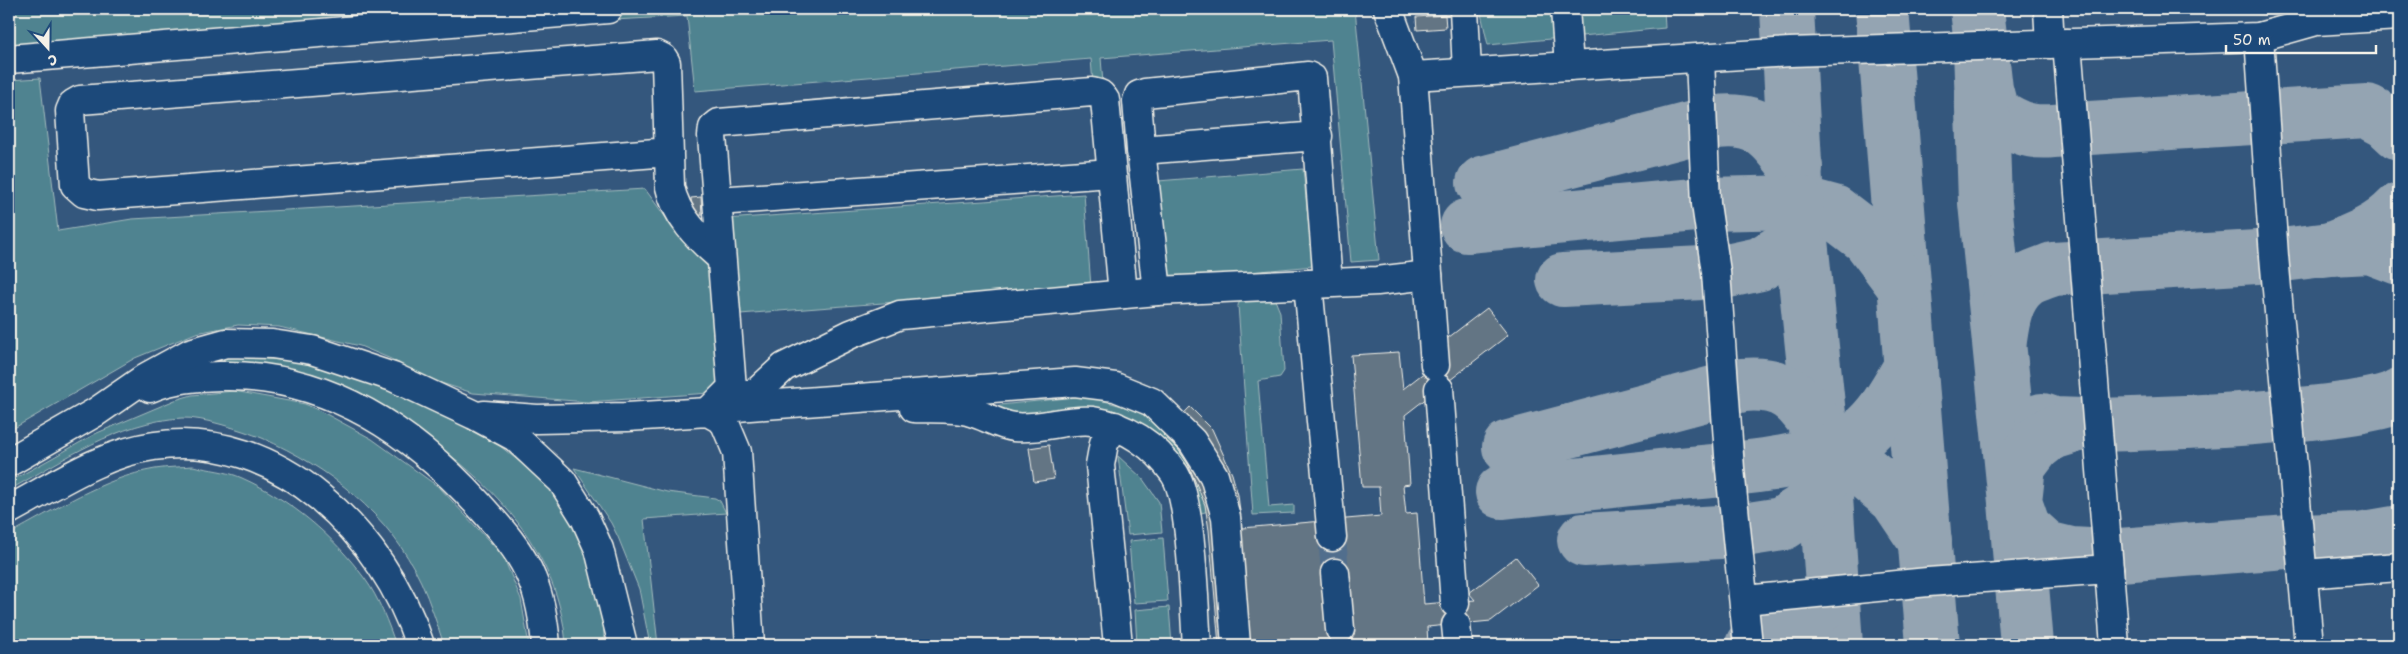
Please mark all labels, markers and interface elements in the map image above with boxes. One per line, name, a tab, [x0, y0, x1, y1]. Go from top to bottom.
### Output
north arrow	[22, 22, 72, 72]
scale bar	[2226, 22, 2376, 54]
text: 50 m	[2233, 30, 2271, 50]
text: С	[45, 50, 60, 70]

